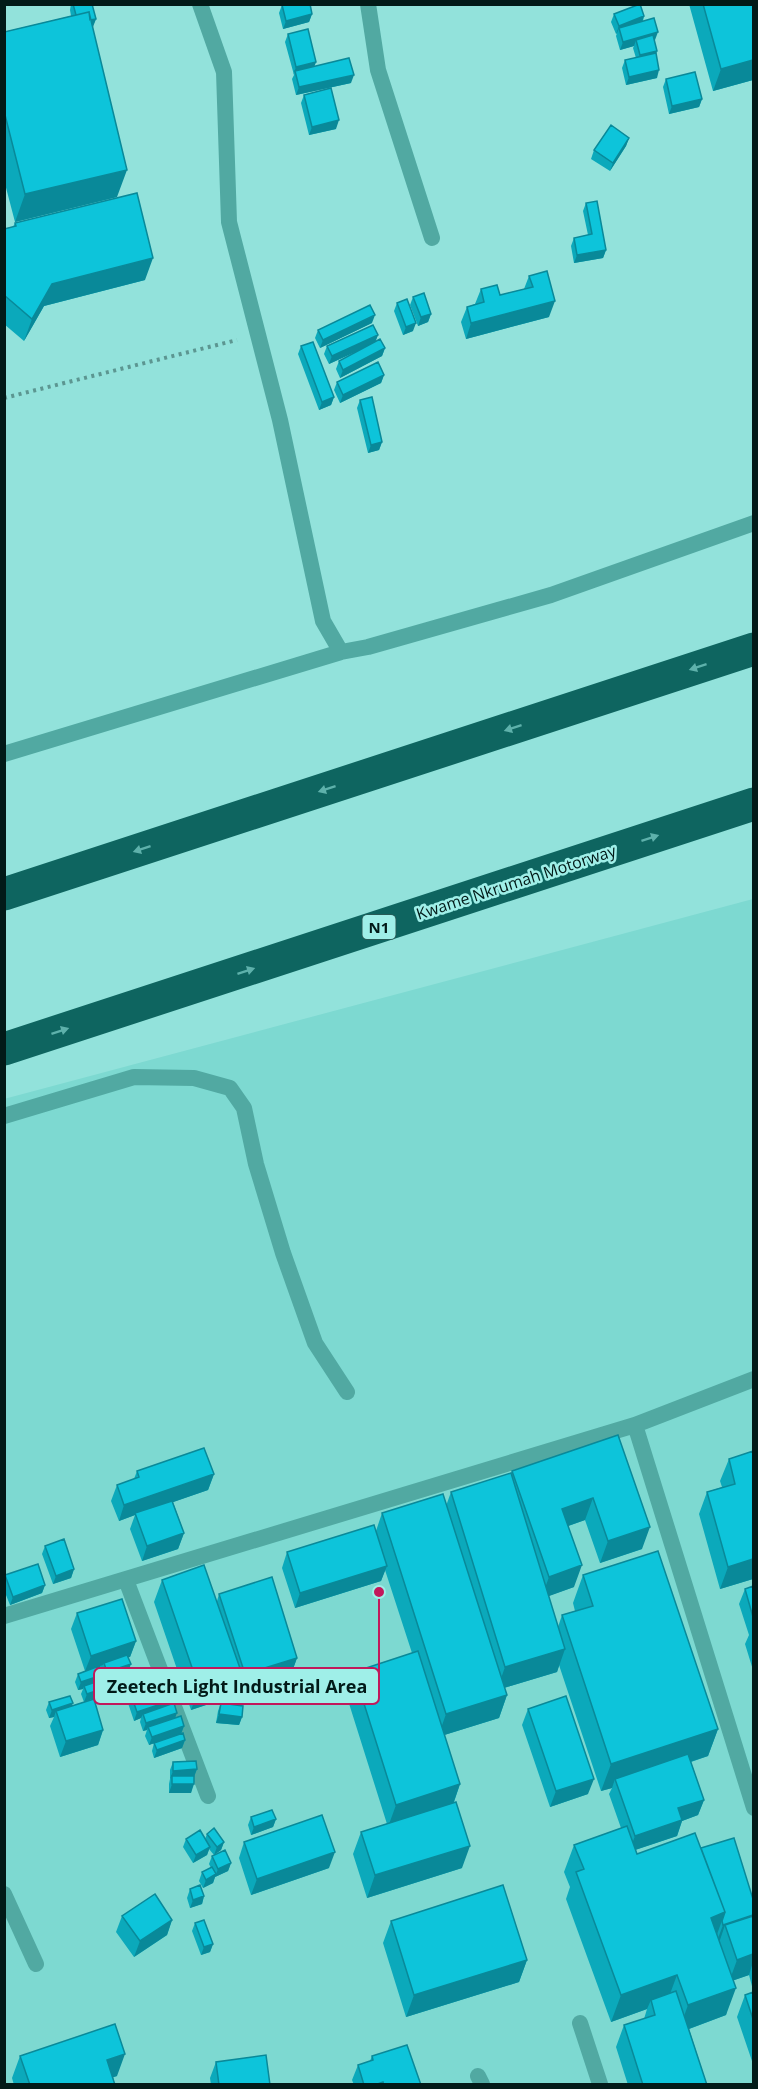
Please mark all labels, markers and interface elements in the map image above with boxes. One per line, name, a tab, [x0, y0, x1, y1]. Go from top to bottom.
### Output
one-way arrow	[689, 663, 707, 673]
one-way arrow	[504, 724, 522, 733]
one-way arrow	[318, 784, 336, 794]
one-way arrow	[641, 833, 659, 842]
street label: Kwame Nkrumah Motorway	[413, 839, 620, 925]
one-way arrow	[133, 845, 151, 854]
road number: N1	[362, 915, 395, 939]
one-way arrow	[237, 966, 255, 975]
one-way arrow	[51, 1026, 69, 1036]
callout: Zeetech Light Industrial Area	[94, 1668, 379, 1704]
text: Zeetech Light Industrial Area	[107, 1674, 367, 1698]

